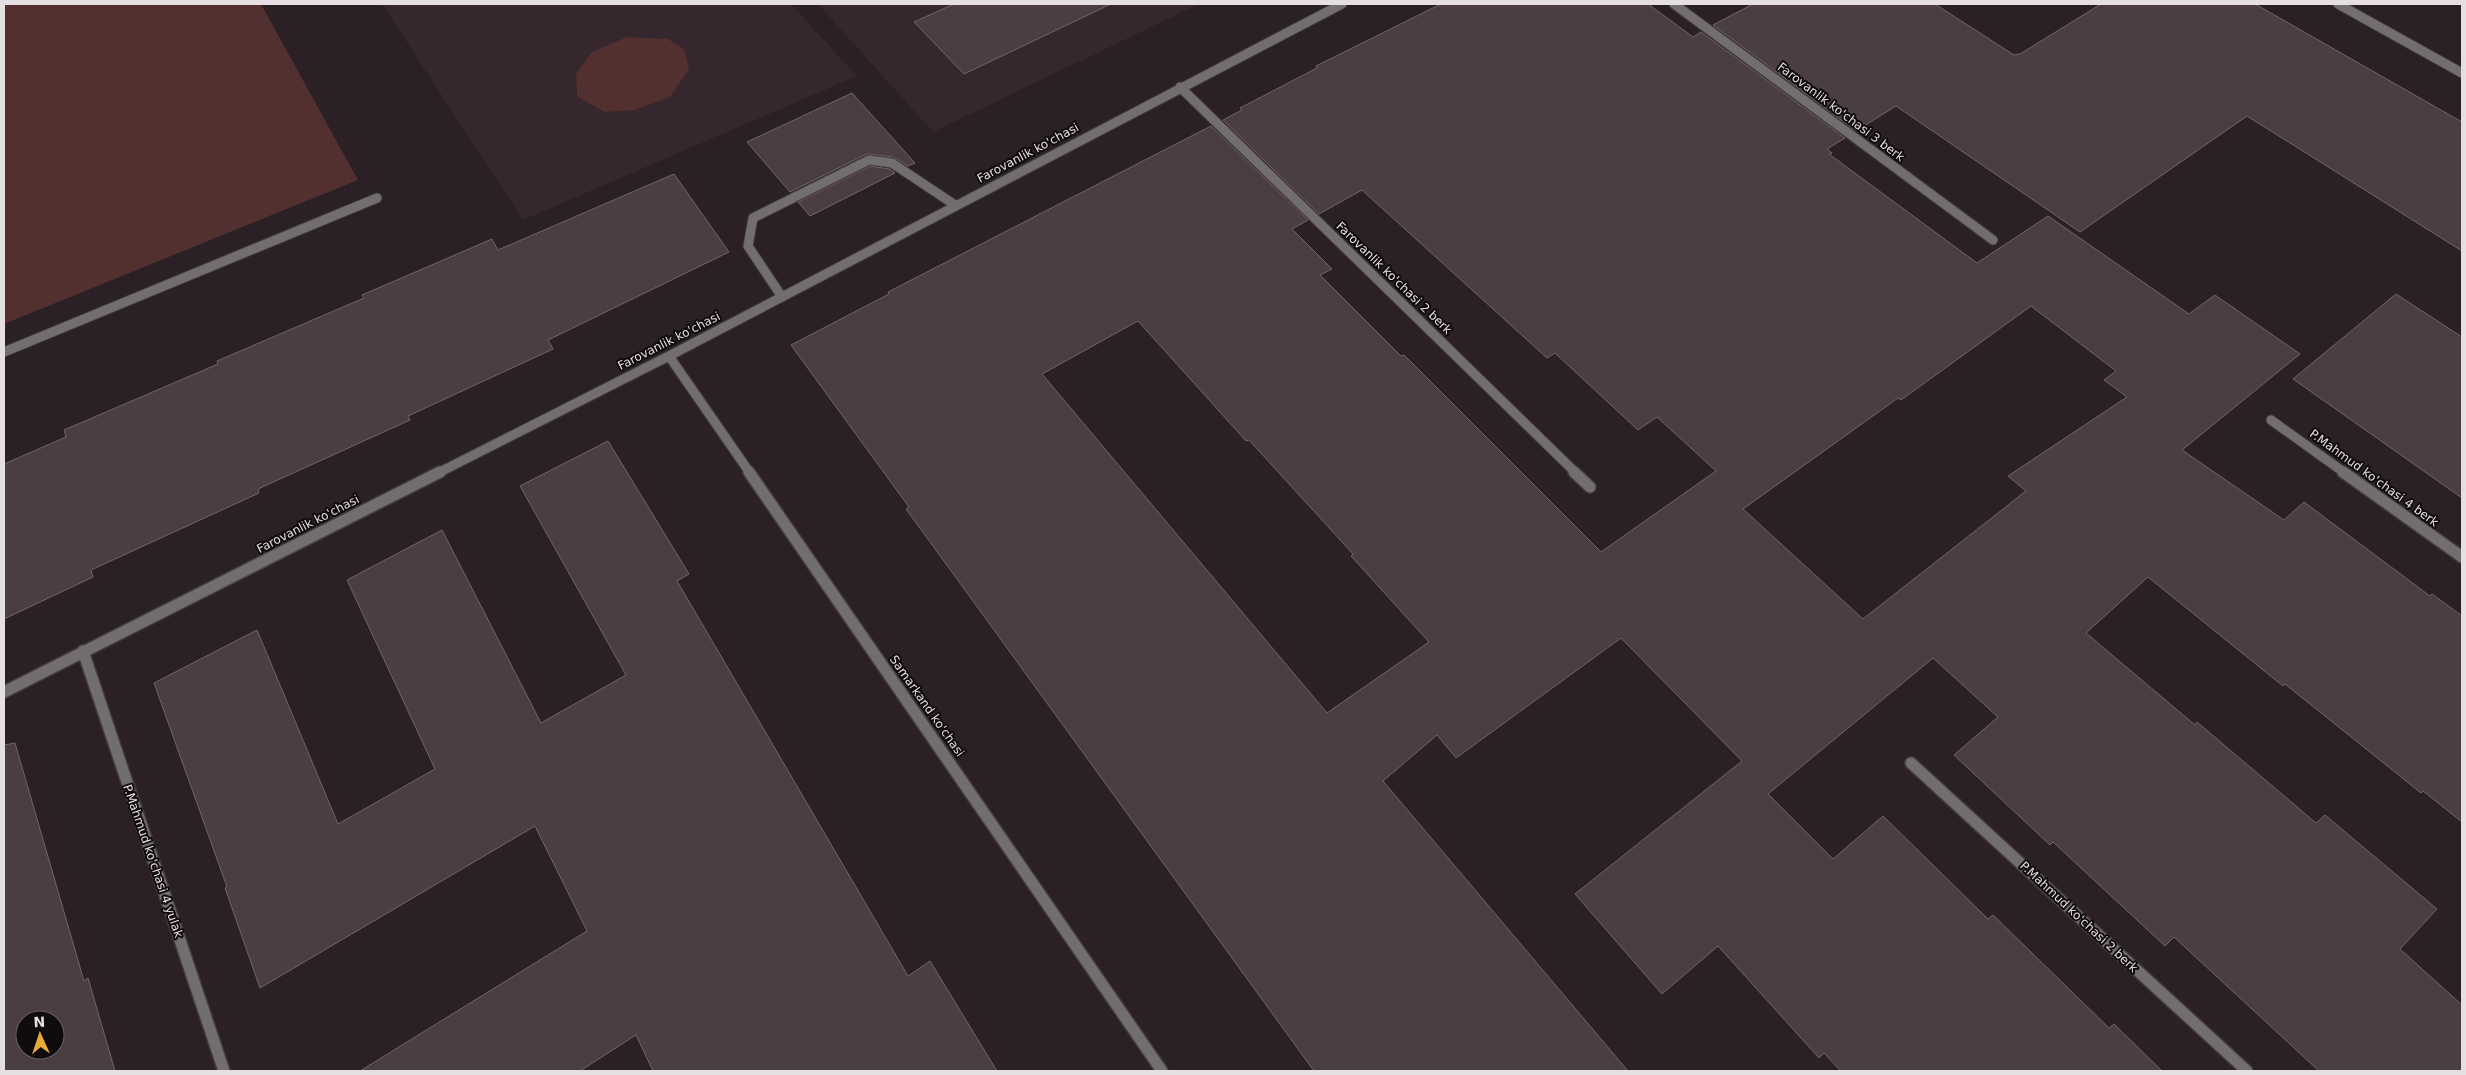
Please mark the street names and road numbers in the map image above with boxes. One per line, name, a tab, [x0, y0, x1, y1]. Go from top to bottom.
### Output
street label: Farovanlik ko'chasi 3 berk	[1775, 60, 1907, 164]
street label: Farovanlik ko'chasi	[975, 120, 1081, 186]
street label: Farovanlik ko'chasi 2 berk	[1333, 219, 1455, 337]
street label: Farovanlik ko'chasi	[615, 309, 723, 373]
street label: P.Mahmud ko'chasi 4 berk	[2307, 427, 2441, 529]
street label: Farovanlik ko'chasi	[254, 492, 362, 556]
street label: Samarkand ko'chasi	[887, 653, 967, 759]
street label: P.Mahmud ko'chasi 4 yulak	[120, 783, 186, 940]
street label: P.Mahmud ko'chasi 2 berk	[2017, 859, 2141, 975]

